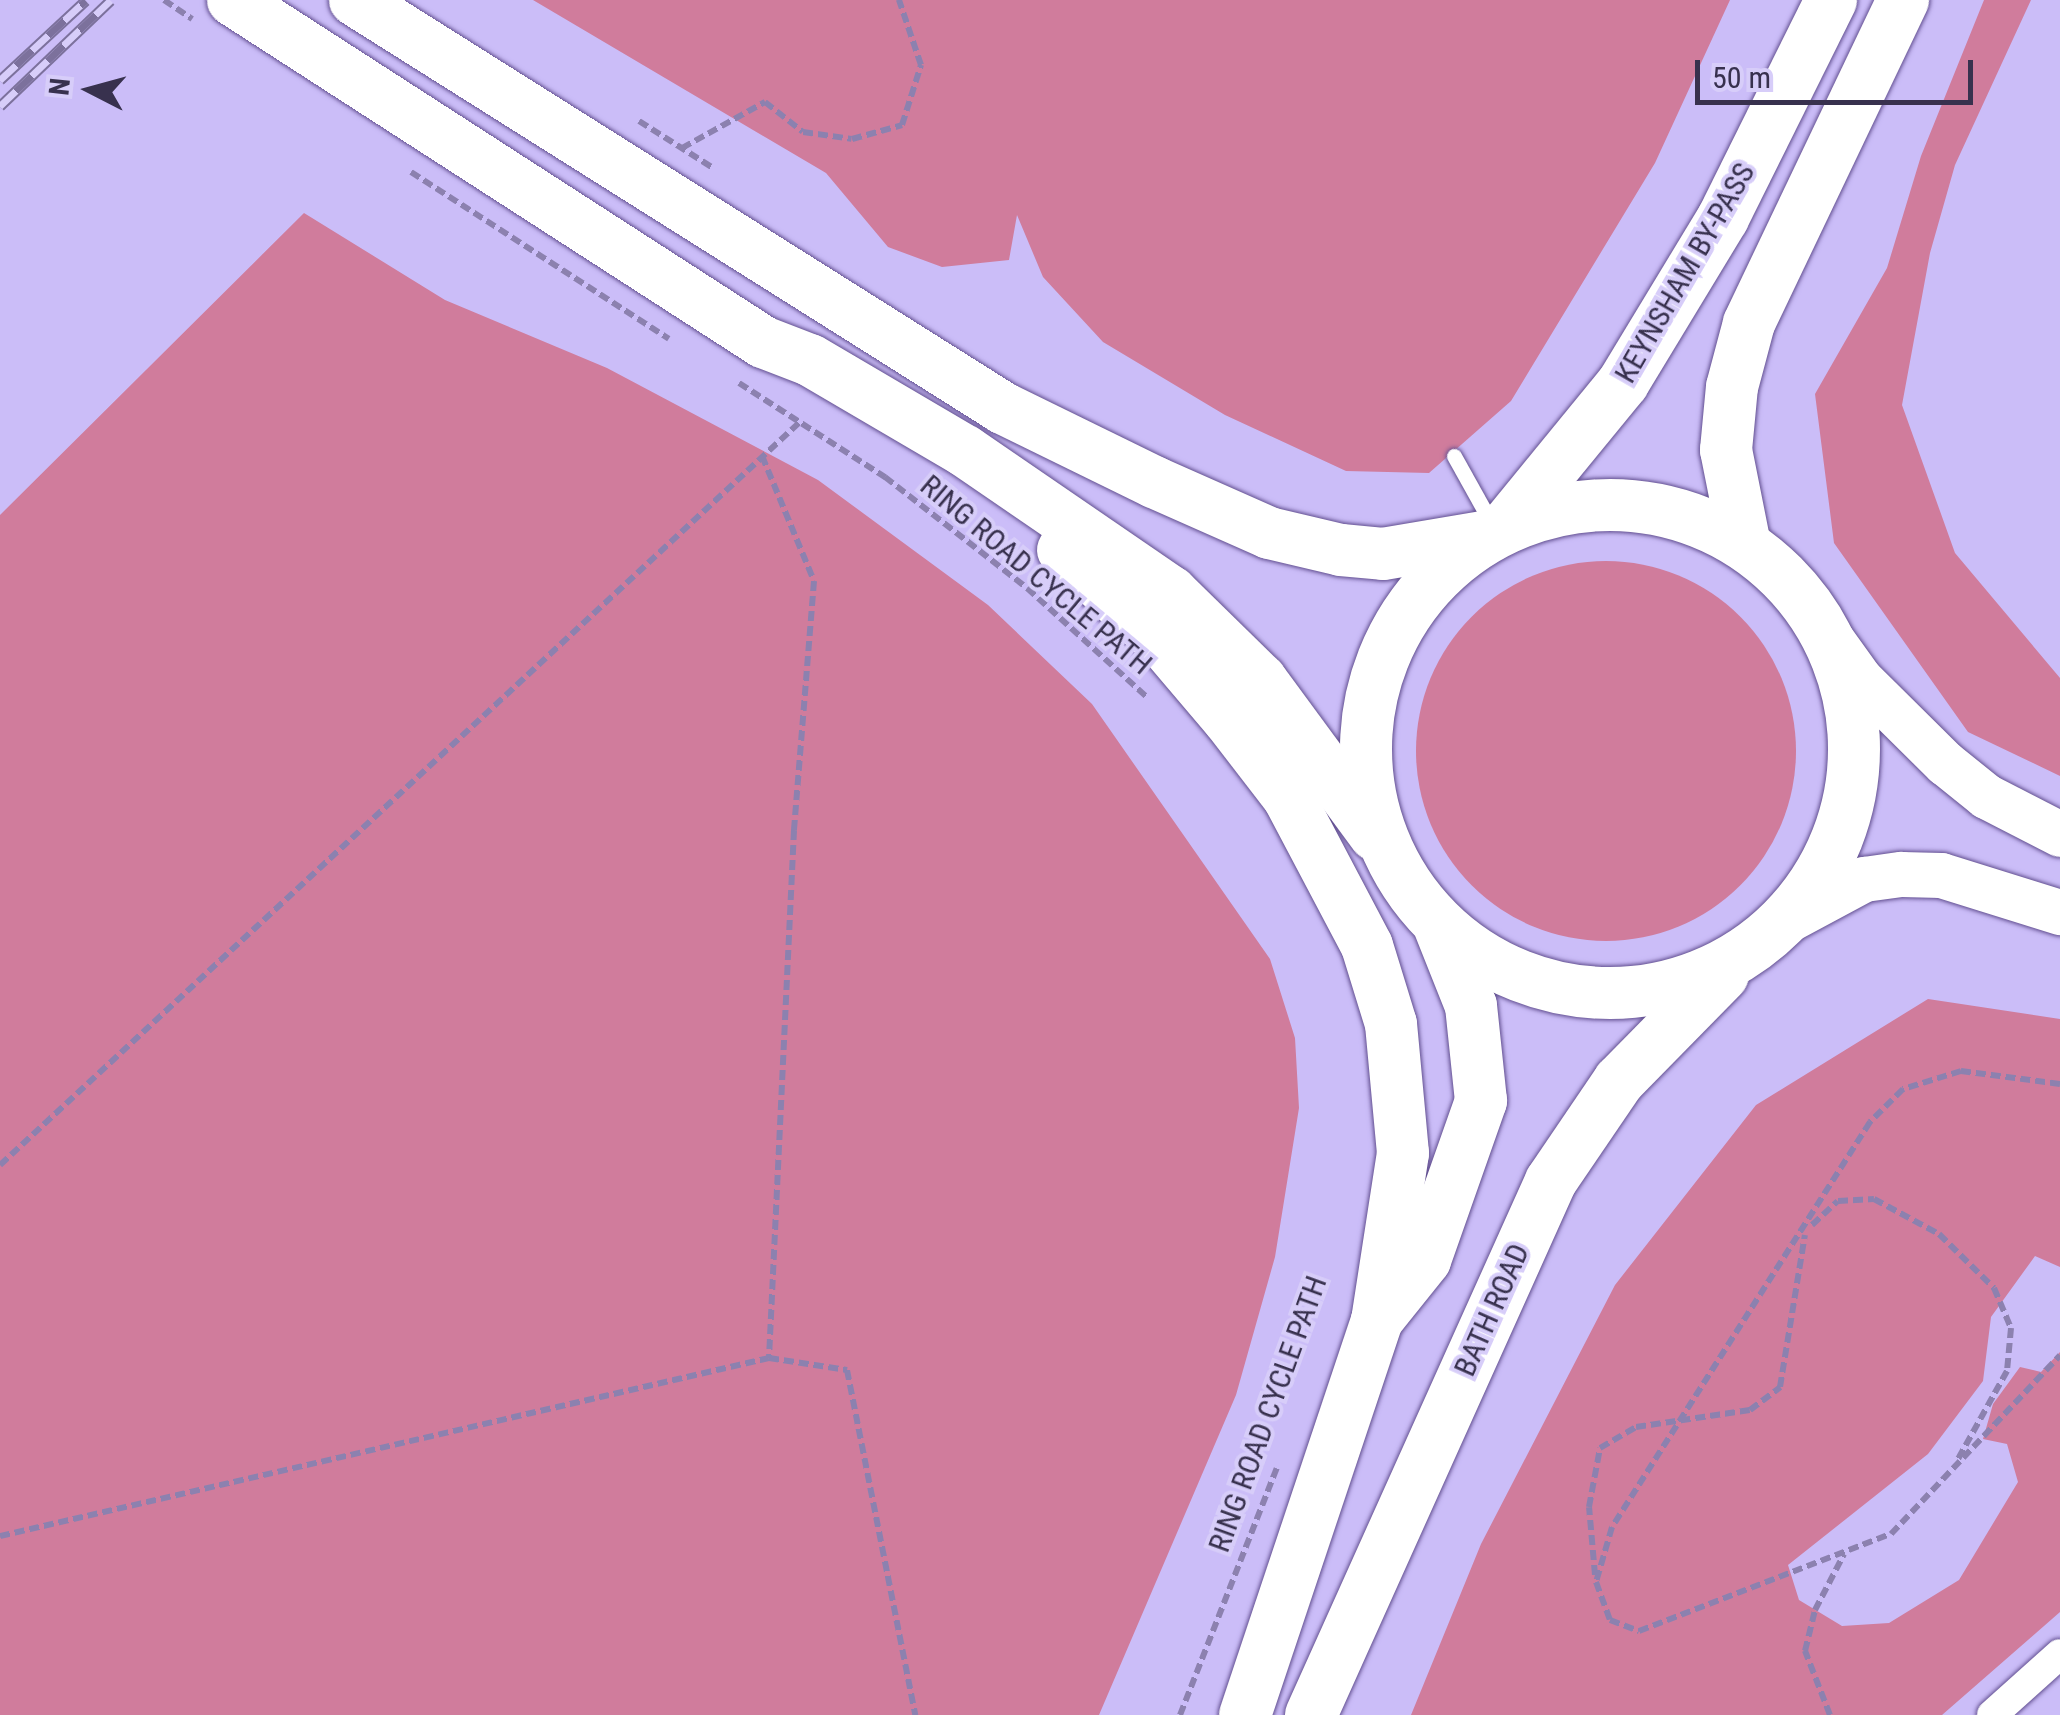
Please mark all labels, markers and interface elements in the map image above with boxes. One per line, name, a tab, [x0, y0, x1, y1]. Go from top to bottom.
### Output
north arrow	[40, 40, 140, 140]
scale bar	[1700, 40, 1978, 102]
text: 50 m	[1712, 60, 1771, 95]
text: N	[42, 77, 77, 97]
street label: KEYNSHAM BY-PASS	[1607, 157, 1763, 389]
street label: RING ROAD CYCLE PATH	[913, 468, 1159, 682]
street label: BATH ROAD	[1447, 1238, 1537, 1382]
street label: RING ROAD CYCLE PATH	[1201, 1271, 1335, 1557]

